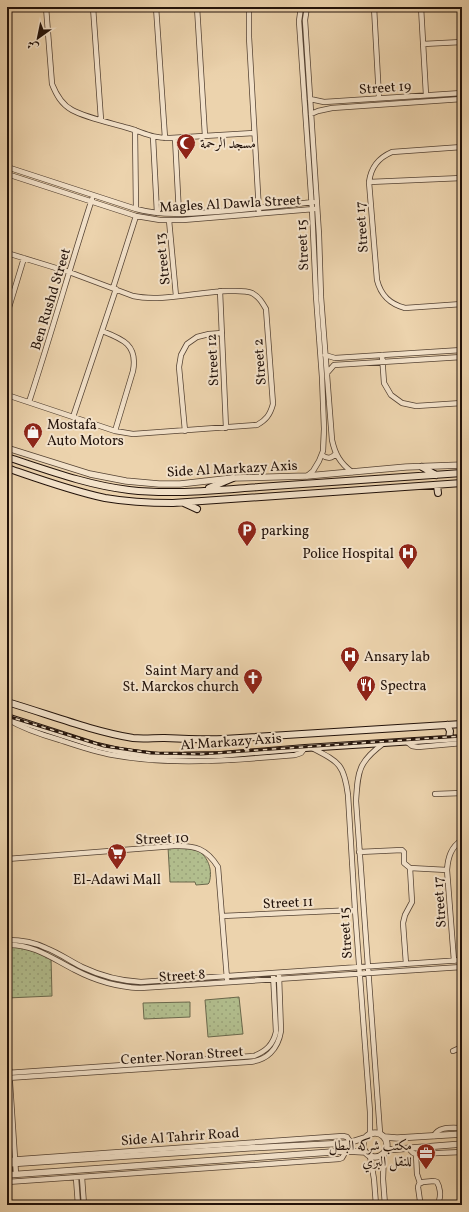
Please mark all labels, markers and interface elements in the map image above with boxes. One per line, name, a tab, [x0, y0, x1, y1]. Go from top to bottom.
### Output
north arrow	[18, 18, 58, 58]
text: ش	[25, 36, 42, 54]
street label: Street 19	[358, 77, 412, 100]
mosque icon: مسجد الرحمة	[175, 132, 197, 160]
place label: مسجد الرحمة	[200, 135, 256, 154]
street label: Magles Al Dawla Street	[159, 191, 301, 218]
street label: Street 17	[351, 200, 374, 253]
street label: Street 15	[293, 219, 314, 271]
street label: Street 13	[151, 232, 176, 286]
street label: Ben Rushd Street	[27, 246, 76, 353]
street label: Street 12	[203, 333, 224, 387]
street label: Street 2	[249, 338, 272, 386]
place label: Mostafa Auto Motors	[47, 416, 124, 451]
shop icon: Mostafa Auto Motors	[22, 421, 44, 449]
street label: Side Al Markazy Axis	[166, 457, 298, 482]
parking icon: parking	[236, 519, 258, 547]
place label: parking	[261, 522, 309, 541]
hospital icon: Police Hospital	[397, 542, 419, 570]
place label: Police Hospital	[302, 545, 394, 564]
hospital icon: Ansary lab	[339, 645, 361, 673]
place label: Ansary lab	[364, 648, 430, 667]
place label: Saint Mary and St. Marckos church	[123, 662, 239, 697]
church icon: Saint Mary and St. Marckos church	[242, 667, 264, 695]
restaurant icon: Spectra	[355, 674, 377, 702]
place label: Spectra	[380, 677, 426, 696]
street label: Al Markazy Axis	[180, 729, 282, 756]
street label: Street 10	[135, 829, 189, 850]
supermarket icon: El-Adawi Mall	[106, 842, 128, 870]
place label: El-Adawi Mall	[73, 871, 161, 890]
street label: Street 17	[429, 875, 452, 928]
street label: Street 11	[262, 893, 314, 914]
street label: Street 15	[335, 906, 358, 959]
street label: Street 8	[158, 965, 206, 988]
street label: Center Noran Street	[120, 1043, 244, 1070]
street label: Side Al Tahrir Road	[120, 1124, 240, 1151]
place label: مكتب شركه البطل للنقل البري	[329, 1137, 412, 1173]
office icon: مكتب شركه البطل للنقل البري	[415, 1142, 437, 1170]

